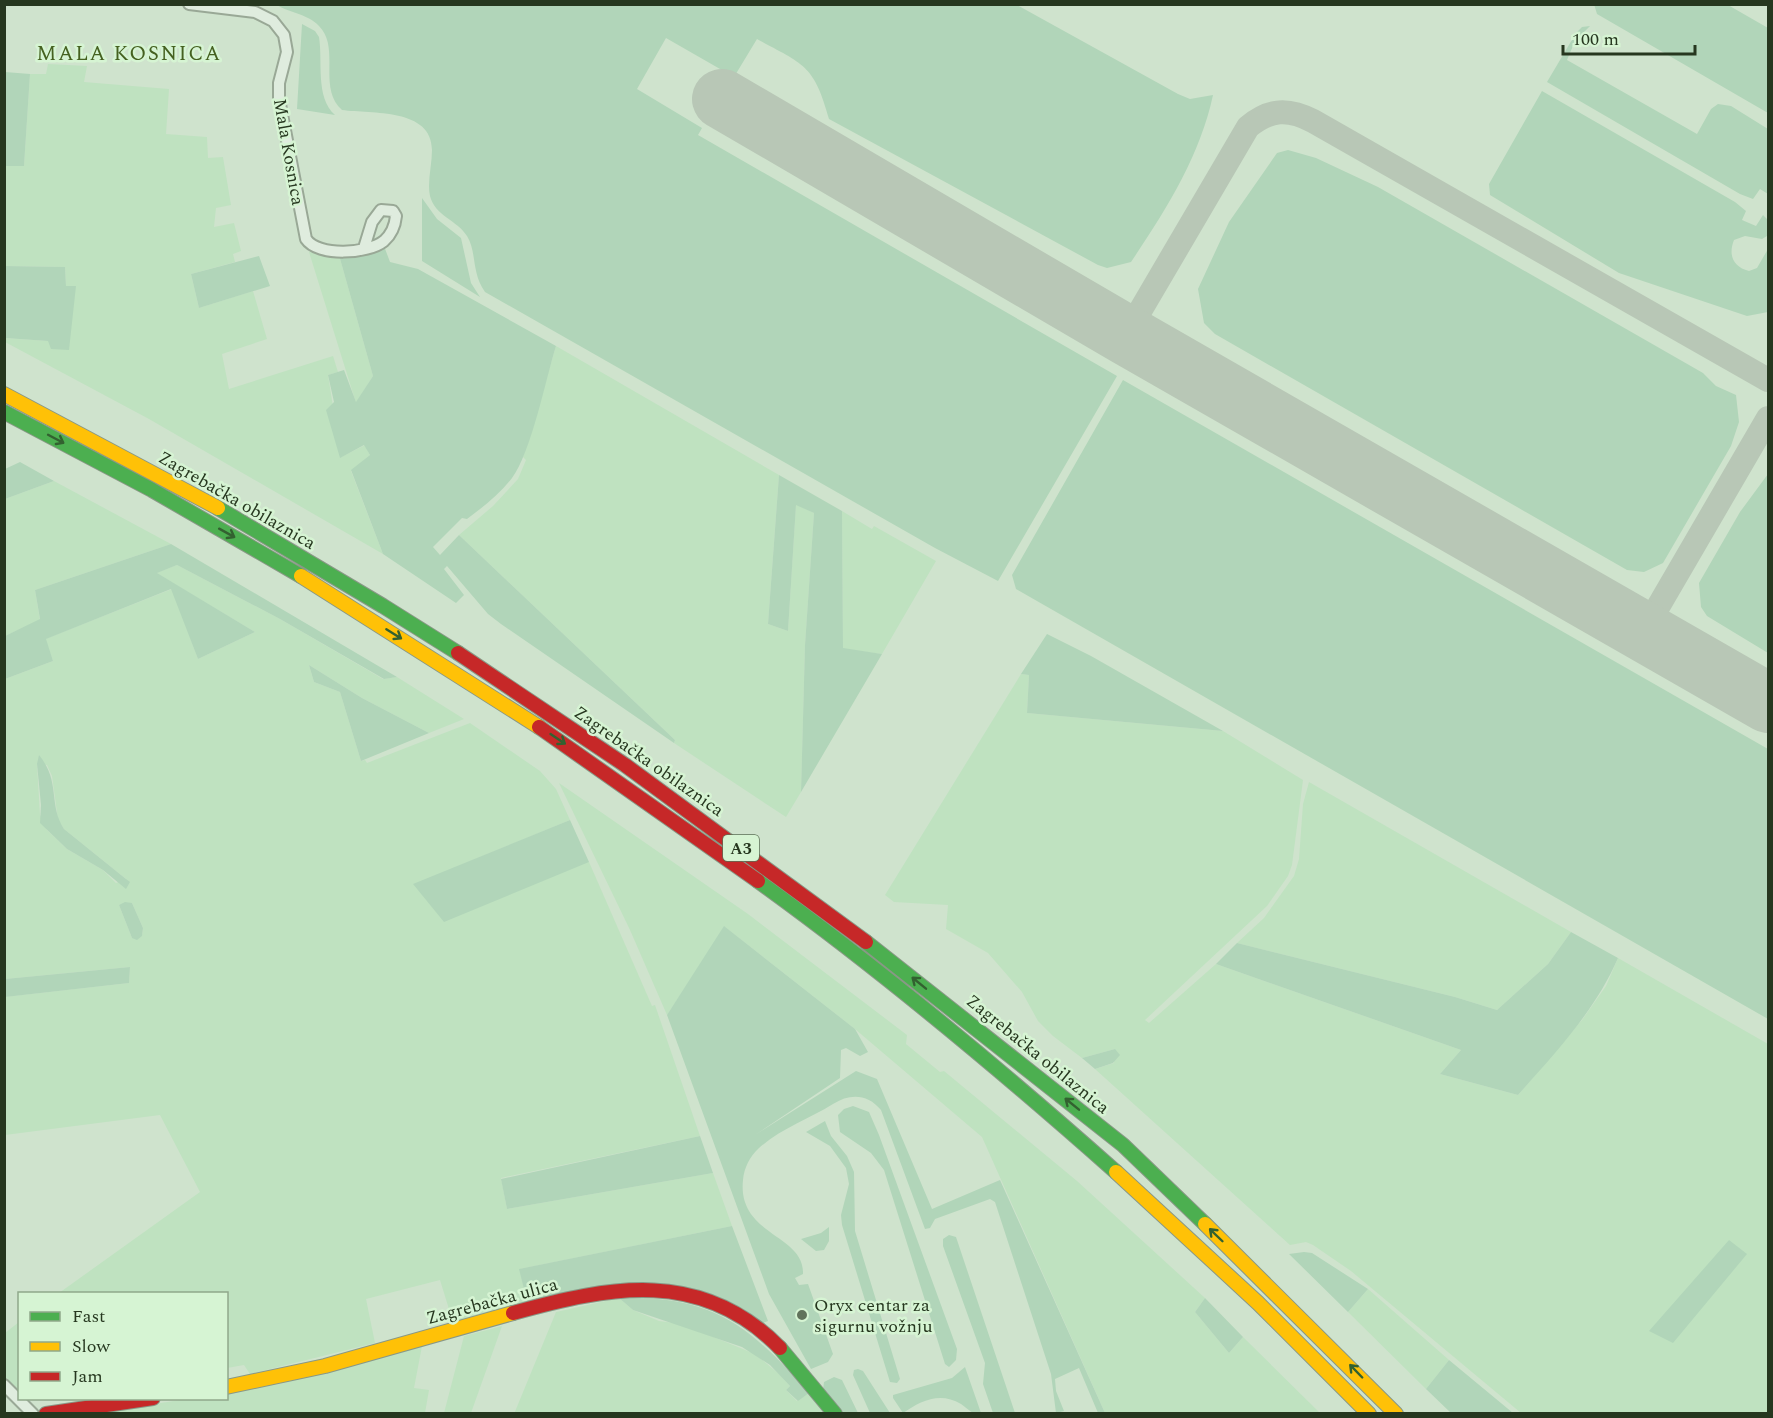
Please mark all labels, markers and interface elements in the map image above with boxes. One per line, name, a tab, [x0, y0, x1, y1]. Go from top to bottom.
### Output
scale bar	[1563, 18, 1695, 56]
text: 100 m	[1572, 26, 1619, 53]
district label: MALA KOSNICA	[36, 38, 222, 70]
street label: Mala Kosnica	[266, 97, 311, 208]
one-way arrow	[47, 433, 64, 445]
street label: Zagrebačka obilaznica	[153, 444, 321, 557]
one-way arrow	[218, 527, 235, 539]
one-way arrow	[385, 628, 402, 640]
street label: Zagrebačka obilaznica	[568, 699, 729, 824]
one-way arrow	[550, 733, 566, 745]
road number: A3	[723, 835, 759, 861]
one-way arrow	[912, 976, 928, 989]
street label: Zagrebačka obilaznica	[960, 988, 1115, 1121]
one-way arrow	[1064, 1098, 1080, 1111]
one-way arrow	[1209, 1228, 1224, 1242]
street label: Zagrebačka ulica	[423, 1271, 561, 1332]
legend	[18, 1292, 228, 1400]
place label: Oryx centar za sigurnu vožnju	[814, 1292, 933, 1340]
text: Fast	[72, 1303, 105, 1330]
marker: Oryx centar za sigurnu vožnju	[795, 1308, 809, 1322]
text: Slow	[72, 1333, 111, 1360]
text: Jam	[72, 1363, 103, 1390]
one-way arrow	[1348, 1364, 1363, 1379]

